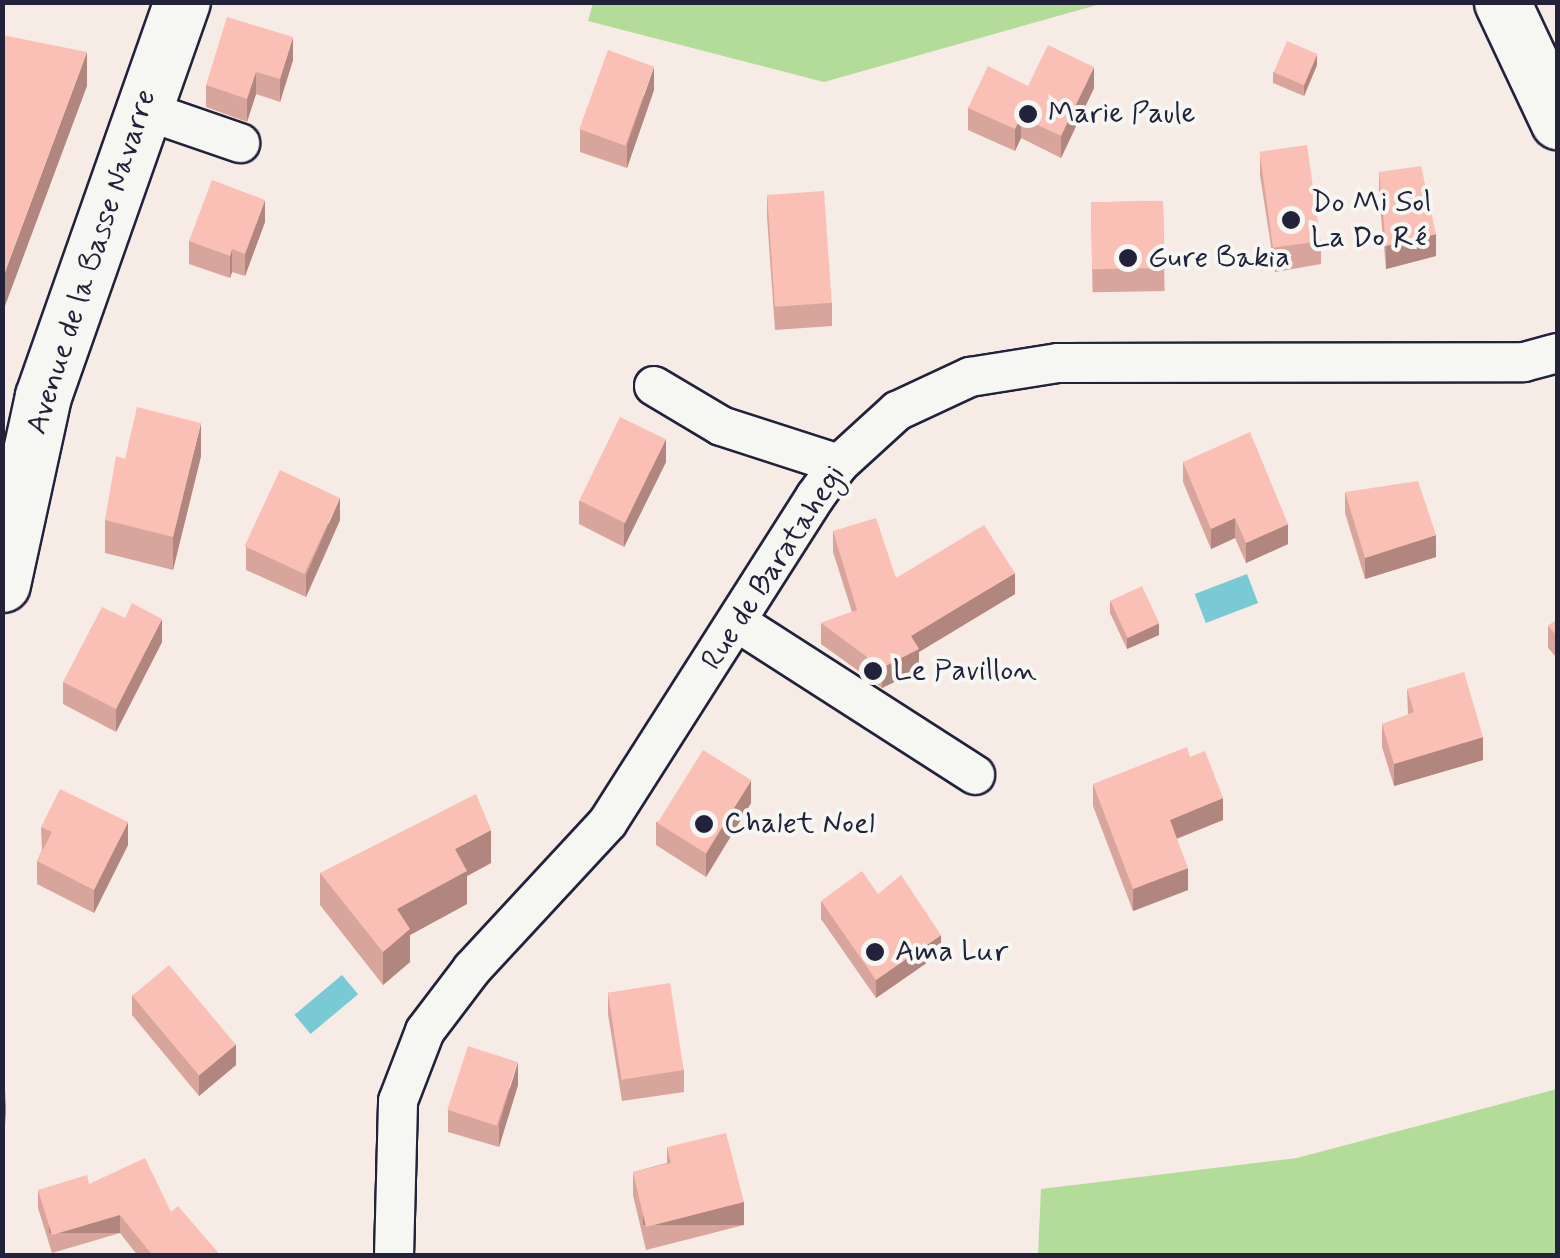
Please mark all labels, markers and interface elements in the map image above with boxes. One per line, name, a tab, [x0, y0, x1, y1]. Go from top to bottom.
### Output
street label: Avenue de la Basse Navarre	[20, 88, 164, 436]
place label: Marie Paule	[1048, 96, 1196, 132]
marker: Marie Paule	[1017, 103, 1039, 125]
place label: Do Mi Sol La Do Ré	[1311, 185, 1431, 256]
marker: Do Mi Sol La Do Ré	[1280, 209, 1302, 231]
place label: Gure Bakia	[1148, 240, 1293, 276]
marker: Gure Bakia	[1117, 247, 1139, 269]
street label: Rue de Baratahegi	[696, 462, 852, 674]
place label: Le Pavillon	[893, 653, 1030, 689]
marker: Le Pavillon	[862, 660, 884, 682]
place label: Chalet Noel	[724, 806, 875, 842]
marker: Chalet Noel	[693, 813, 715, 835]
place label: Ama Lur	[895, 934, 1006, 970]
marker: Ama Lur	[864, 941, 886, 963]

